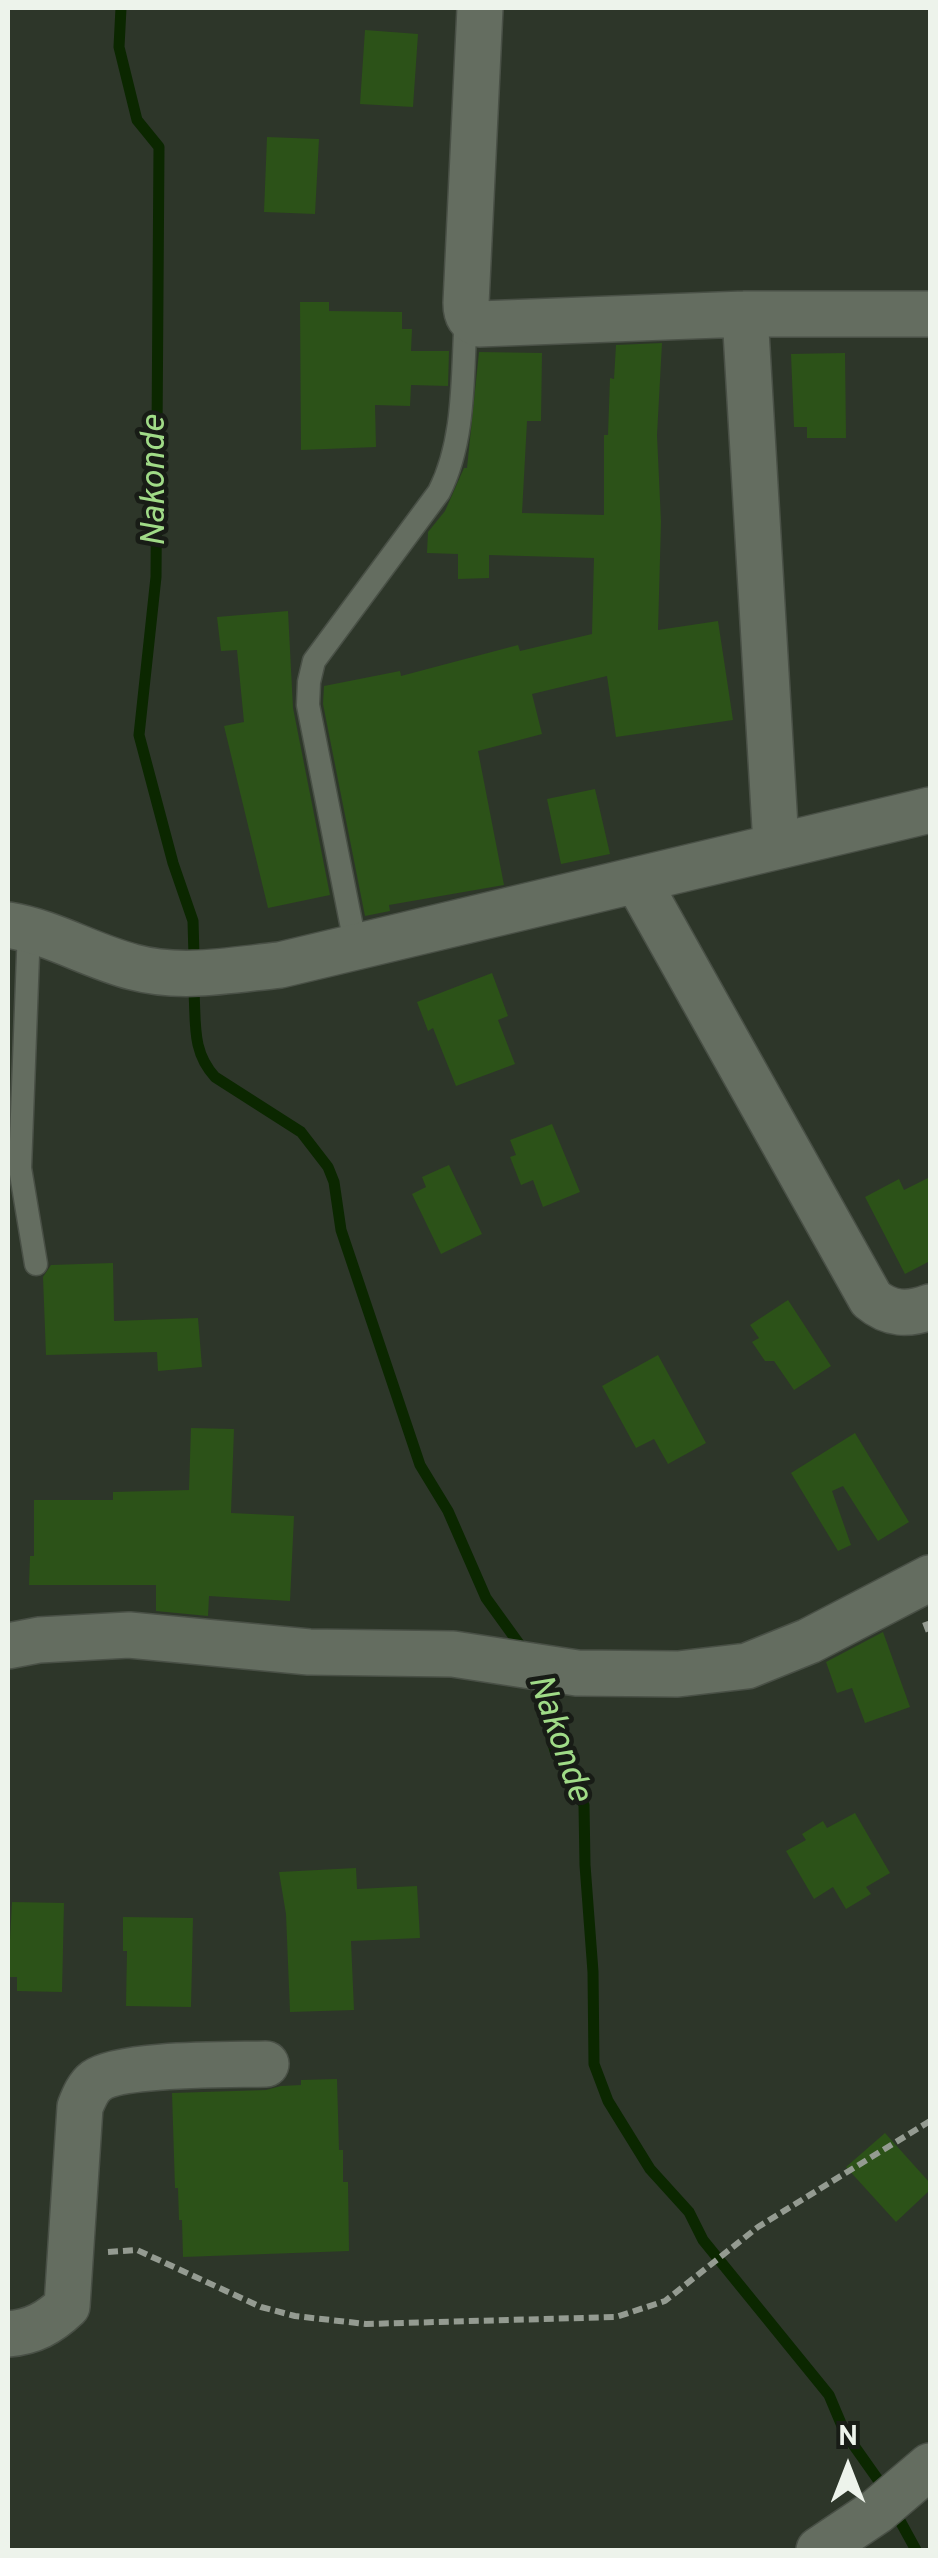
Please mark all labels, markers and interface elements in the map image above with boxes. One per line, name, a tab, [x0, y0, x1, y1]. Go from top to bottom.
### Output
water label: Nakonde	[136, 415, 178, 547]
water label: Nakonde	[516, 1670, 598, 1808]
north arrow	[798, 2418, 898, 2518]
text: N	[838, 2420, 858, 2456]

